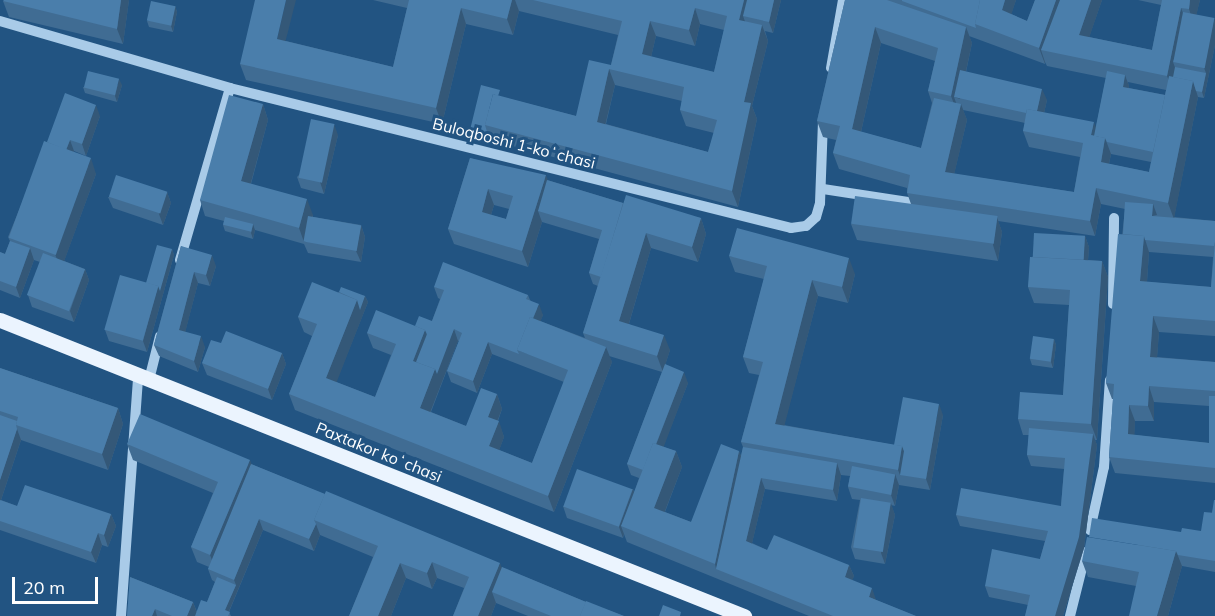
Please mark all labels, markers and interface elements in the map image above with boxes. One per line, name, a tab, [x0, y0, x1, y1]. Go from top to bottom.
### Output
street label: Buloqboshi 1-koʻchasi	[431, 113, 597, 173]
street label: Paxtakor koʻchasi	[313, 418, 445, 486]
scale bar	[15, 565, 100, 603]
text: 20 m	[23, 576, 65, 599]

